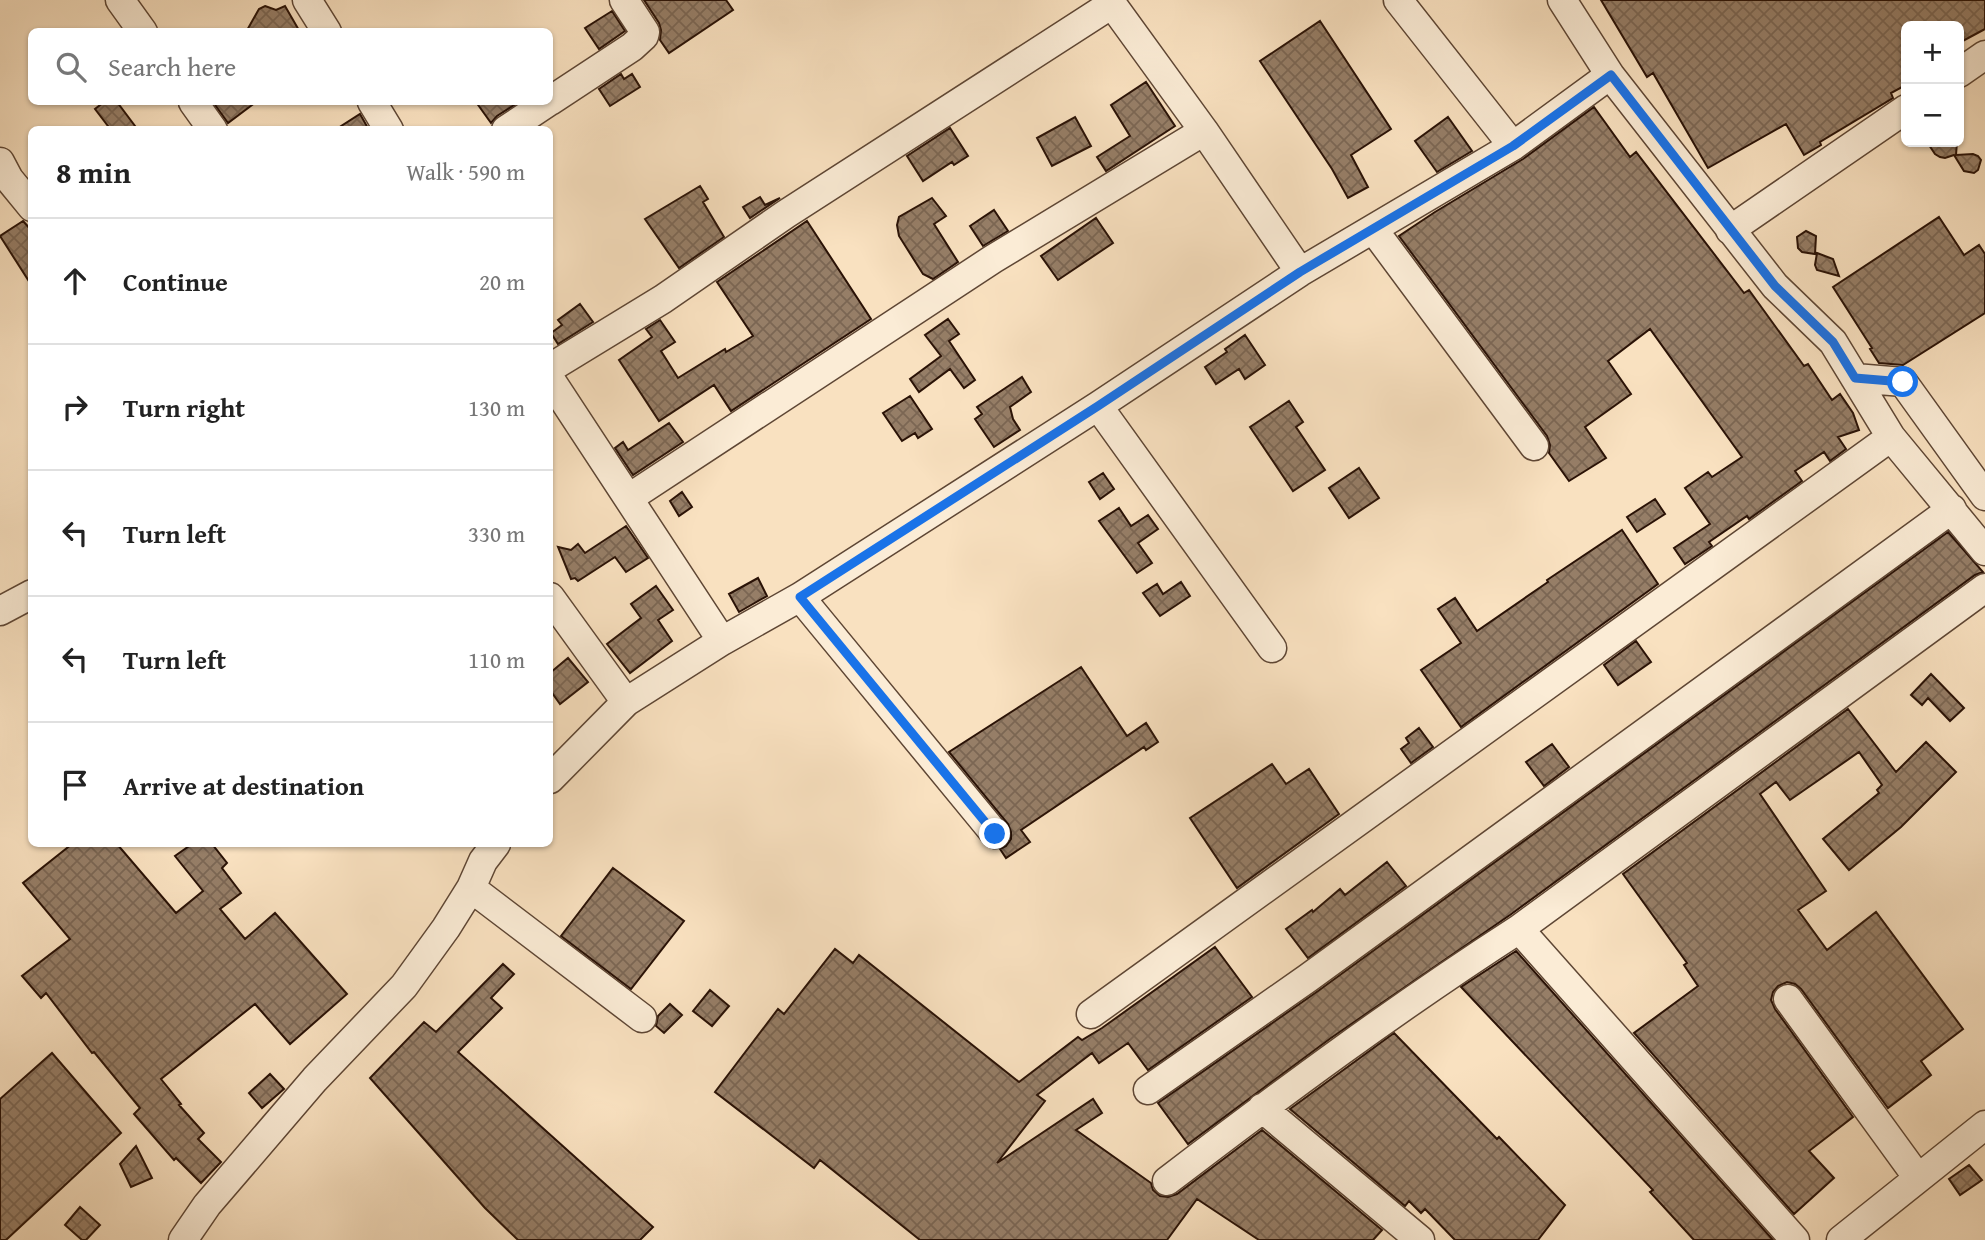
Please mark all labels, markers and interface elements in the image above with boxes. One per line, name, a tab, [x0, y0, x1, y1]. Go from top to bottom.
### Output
map controls	[1901, 21, 1964, 147]
button: +	[1901, 21, 1964, 84]
search box	[28, 28, 553, 105]
text: Search here	[108, 47, 236, 86]
icon: search	[52, 48, 90, 86]
button: −	[1901, 84, 1964, 147]
text: 8 min	[56, 150, 131, 194]
text: Walk · 590 m	[406, 155, 525, 188]
icon: ahead	[56, 262, 94, 300]
text: Continue	[123, 262, 228, 301]
text: 20 m	[479, 265, 525, 298]
route start	[1887, 366, 1918, 397]
icon: right	[56, 388, 94, 426]
text: Turn right	[123, 388, 245, 427]
text: 130 m	[468, 391, 525, 424]
icon: left	[56, 514, 94, 552]
text: Turn left	[123, 514, 226, 553]
text: 330 m	[468, 517, 525, 550]
icon: left	[56, 640, 94, 678]
text: Turn left	[123, 640, 226, 679]
text: 110 m	[468, 643, 525, 676]
icon: arrive	[56, 766, 94, 804]
text: Arrive at destination	[123, 766, 364, 805]
route end	[979, 818, 1010, 849]

